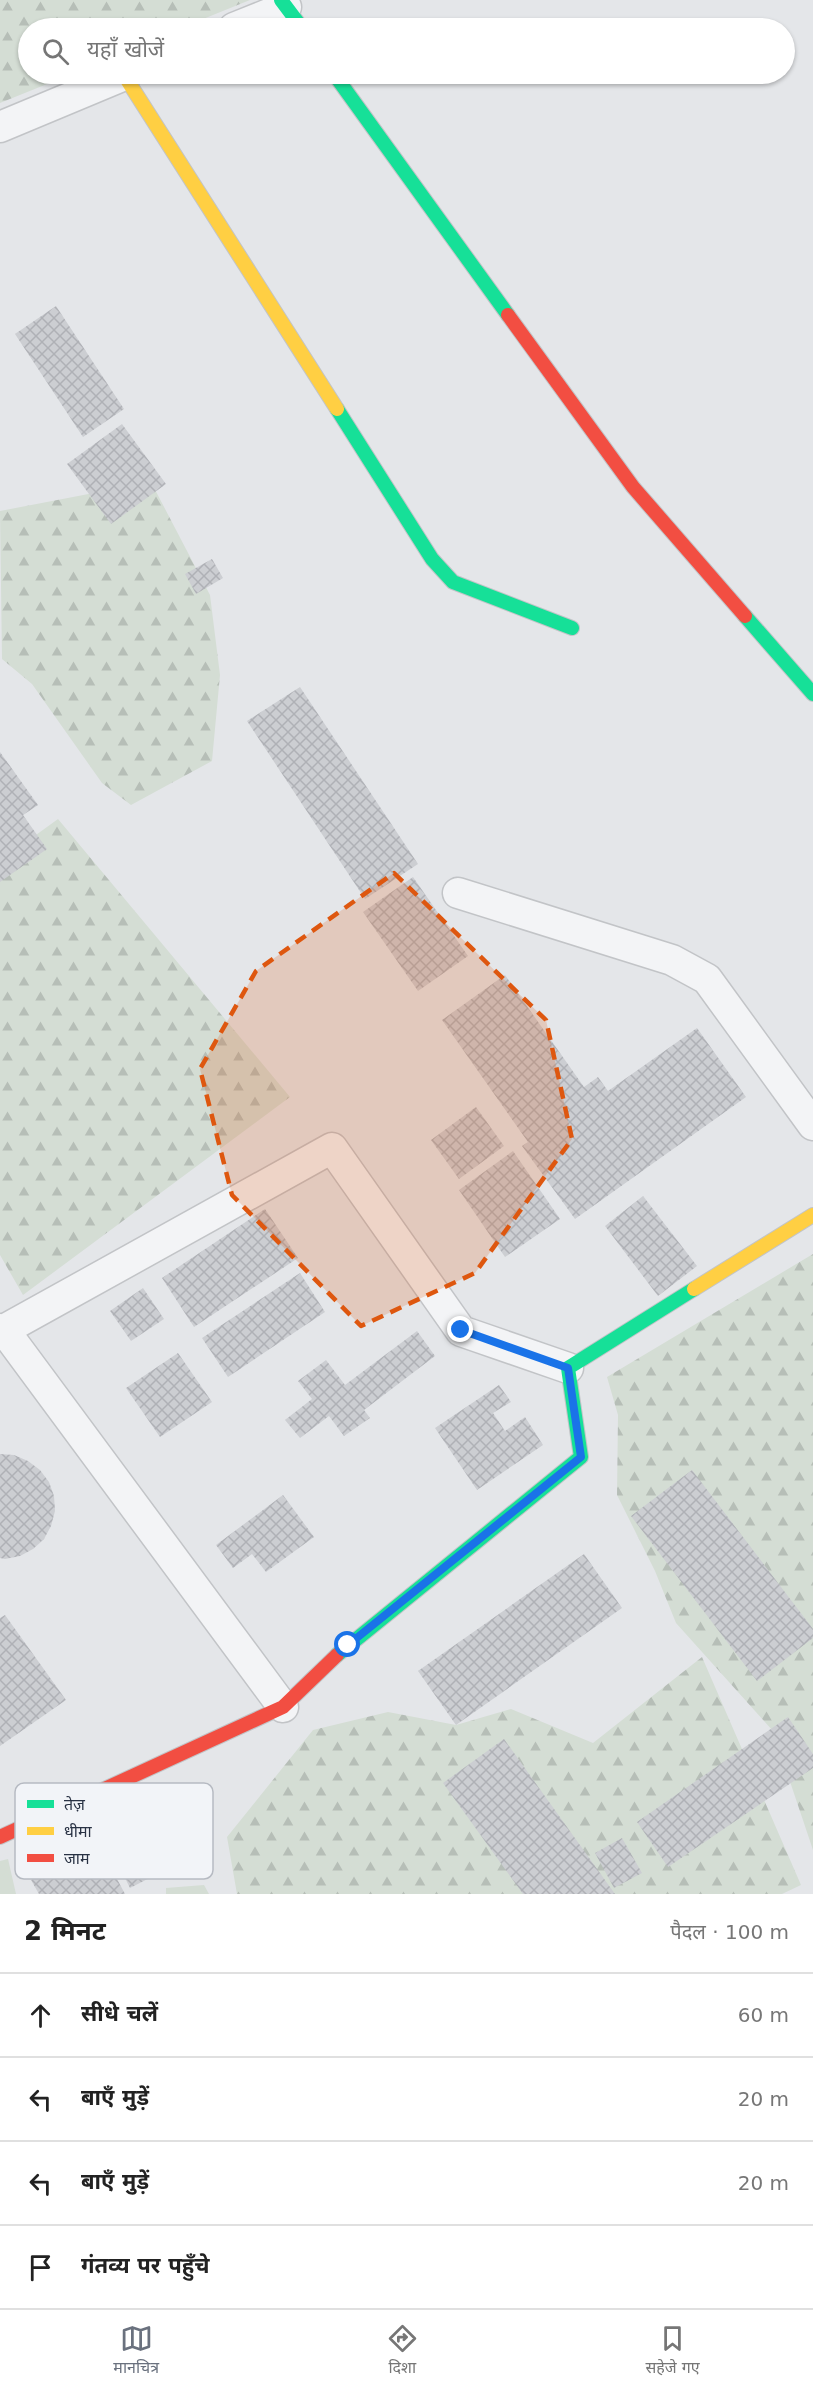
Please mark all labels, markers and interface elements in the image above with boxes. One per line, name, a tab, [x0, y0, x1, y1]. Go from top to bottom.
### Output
search box	[18, 18, 795, 84]
icon: search	[39, 35, 72, 68]
text: यहाँ खोजें	[87, 37, 164, 62]
route end	[447, 1316, 473, 1342]
route start	[334, 1631, 360, 1657]
legend	[15, 1783, 213, 1879]
text: तेज़	[64, 1795, 86, 1814]
text: धीमा	[64, 1822, 93, 1841]
text: जाम	[64, 1849, 90, 1868]
text: 2 मिनट	[24, 1916, 106, 1946]
text: पैदल · 100 m	[670, 1920, 789, 1944]
icon: ahead	[24, 1999, 57, 2032]
text: सीधे चलें	[81, 2001, 158, 2026]
text: 60 m	[738, 2003, 789, 2027]
icon: left	[24, 2083, 57, 2116]
text: बाएँ मुड़ें	[81, 2085, 149, 2110]
text: 20 m	[738, 2087, 789, 2111]
icon: left	[24, 2167, 57, 2200]
text: बाएँ मुड़ें	[81, 2169, 149, 2194]
text: 20 m	[738, 2171, 789, 2195]
icon: arrive	[24, 2251, 57, 2284]
text: गंतव्य पर पहुँचे	[81, 2253, 209, 2278]
tab: मानचित्र	[113, 2322, 159, 2380]
tab: दिशा	[386, 2322, 419, 2380]
tab: सहेजे गए	[645, 2322, 700, 2380]

